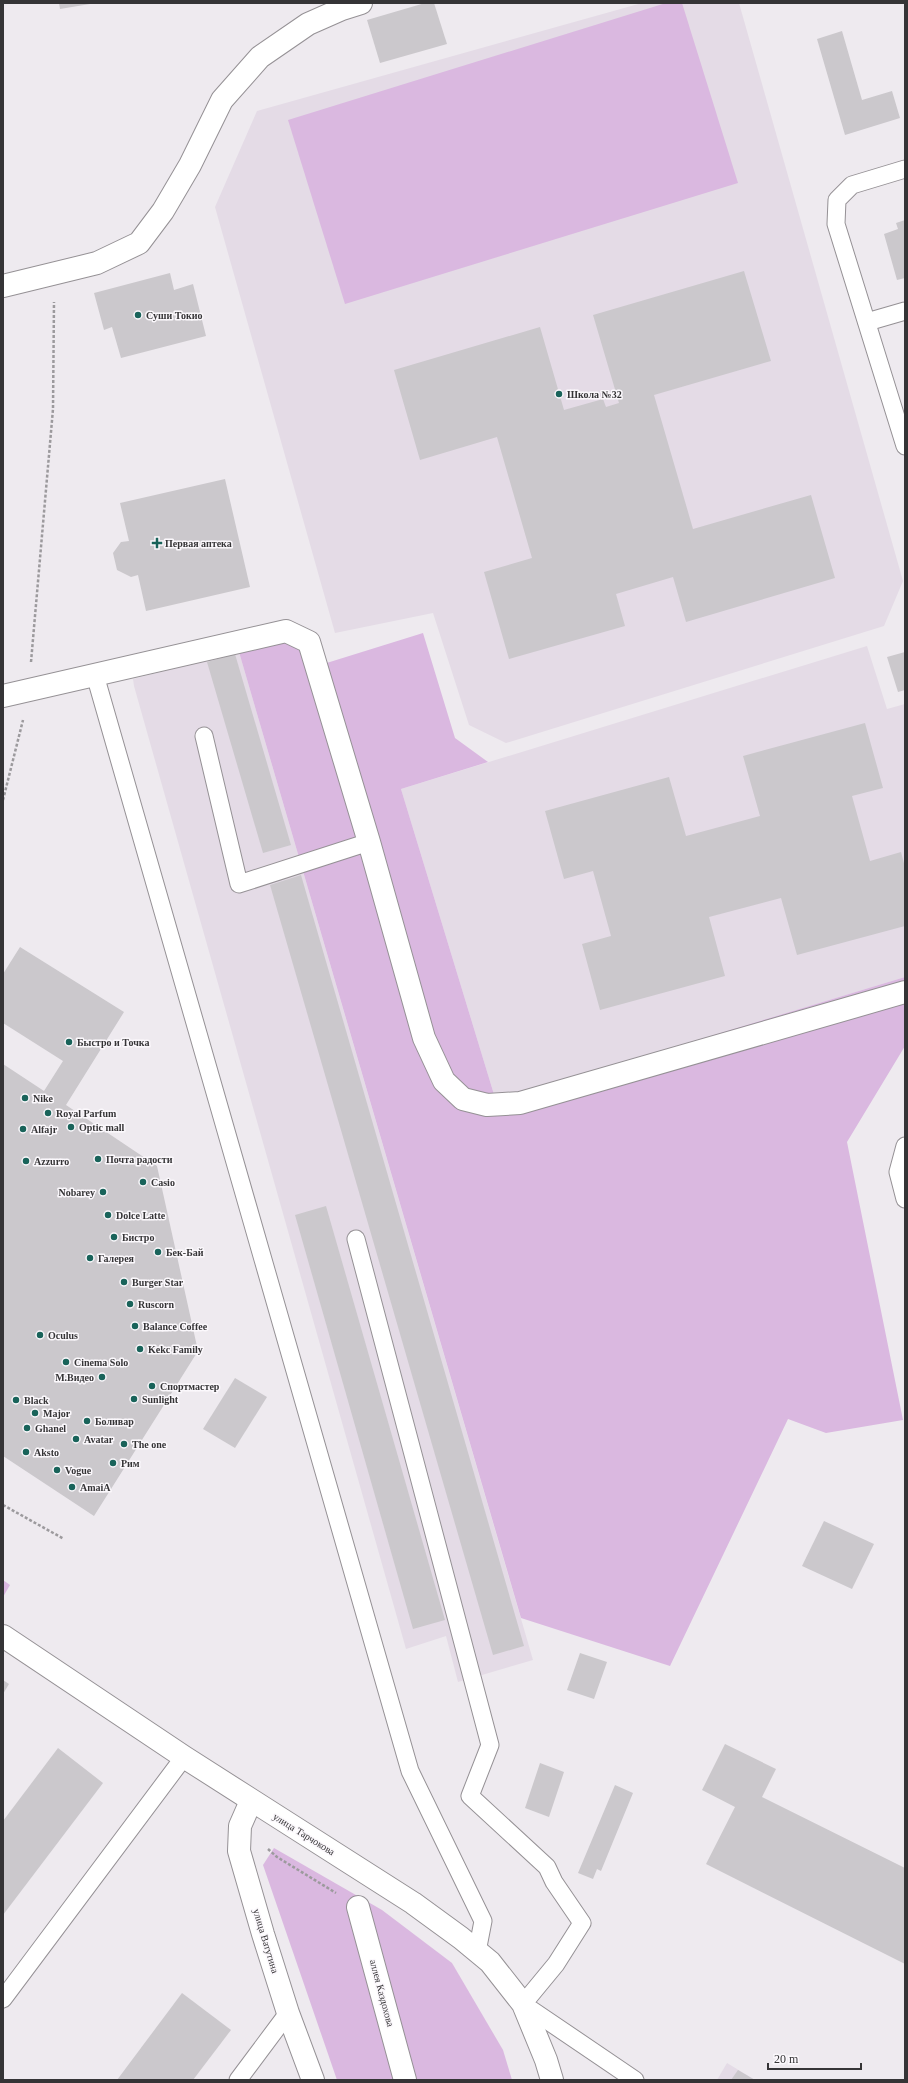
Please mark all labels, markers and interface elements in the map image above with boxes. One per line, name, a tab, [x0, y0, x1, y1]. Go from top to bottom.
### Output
marker: Суши Токио	[133, 310, 143, 320]
place label: Суши Токио	[146, 310, 202, 321]
marker: Школа №32	[554, 389, 564, 399]
place label: Школа №32	[567, 389, 622, 400]
marker: Первая аптека	[152, 538, 162, 548]
place label: Первая аптека	[165, 538, 232, 549]
marker: Быстро и Точка	[64, 1037, 74, 1047]
place label: Быстро и Точка	[77, 1037, 149, 1048]
marker: Nike	[20, 1093, 30, 1103]
place label: Nike	[33, 1093, 54, 1104]
marker: Royal Parfum	[43, 1108, 53, 1118]
place label: Royal Parfum	[56, 1108, 117, 1119]
marker: Optic mall	[66, 1122, 76, 1132]
place label: Optic mall	[79, 1122, 124, 1133]
marker: Alfajr	[18, 1124, 28, 1134]
place label: Alfajr	[31, 1124, 58, 1135]
marker: Почта радости	[93, 1154, 103, 1164]
place label: Почта радости	[106, 1154, 173, 1165]
marker: Azzurro	[21, 1156, 31, 1166]
place label: Azzurro	[34, 1156, 69, 1167]
marker: Casio	[138, 1177, 148, 1187]
place label: Casio	[151, 1177, 175, 1188]
place label: Nobarey	[59, 1187, 95, 1198]
marker: Nobarey	[98, 1187, 108, 1197]
marker: Dolce Latte	[103, 1210, 113, 1220]
place label: Dolce Latte	[116, 1210, 166, 1221]
marker: Бистро	[109, 1232, 119, 1242]
place label: Бистро	[122, 1232, 154, 1243]
marker: Бек-Бай	[153, 1247, 163, 1257]
place label: Бек-Бай	[166, 1247, 204, 1258]
marker: Галерея	[85, 1253, 95, 1263]
place label: Галерея	[98, 1253, 135, 1264]
marker: Burger Star	[119, 1277, 129, 1287]
place label: Burger Star	[132, 1277, 184, 1288]
marker: Ruscorn	[125, 1299, 135, 1309]
place label: Ruscorn	[138, 1299, 175, 1310]
marker: Balance Coffee	[130, 1321, 140, 1331]
place label: Balance Coffee	[143, 1321, 208, 1332]
marker: Oculus	[35, 1330, 45, 1340]
place label: Oculus	[48, 1330, 78, 1341]
marker: Kekc Family	[135, 1344, 145, 1354]
place label: Kekc Family	[148, 1344, 203, 1355]
marker: Cinema Solo	[61, 1357, 71, 1367]
place label: Cinema Solo	[74, 1357, 128, 1368]
place label: М.Видео	[55, 1372, 94, 1383]
marker: М.Видео	[97, 1372, 107, 1382]
marker: Спортмастер	[147, 1381, 157, 1391]
place label: Спортмастер	[160, 1381, 220, 1392]
marker: Sunlight	[129, 1394, 139, 1404]
place label: Sunlight	[142, 1394, 179, 1405]
marker: Black	[11, 1395, 21, 1405]
place label: Black	[24, 1395, 49, 1406]
marker: Major	[30, 1408, 40, 1418]
place label: Major	[43, 1408, 71, 1419]
marker: Боливар	[82, 1416, 92, 1426]
place label: Боливар	[95, 1416, 134, 1427]
marker: Ghanel	[22, 1423, 32, 1433]
place label: Ghanel	[35, 1423, 66, 1434]
marker: Avatar	[71, 1434, 81, 1444]
place label: Avatar	[84, 1434, 114, 1445]
marker: The one	[119, 1439, 129, 1449]
place label: The one	[132, 1439, 167, 1450]
marker: Aksto	[21, 1447, 31, 1457]
place label: Aksto	[34, 1447, 59, 1458]
marker: Рим	[108, 1458, 118, 1468]
place label: Рим	[121, 1458, 140, 1469]
marker: Vogue	[52, 1465, 62, 1475]
place label: Vogue	[65, 1465, 92, 1476]
marker: AmaiA	[67, 1482, 77, 1492]
place label: AmaiA	[80, 1482, 111, 1493]
street label: улица Тарчокова	[271, 1811, 337, 1858]
street label: улица Ватутина	[251, 1907, 281, 1975]
street label: аллея Каздохова	[368, 1958, 396, 2028]
scale bar	[768, 2045, 861, 2071]
text: 20 m	[774, 2052, 799, 2066]

